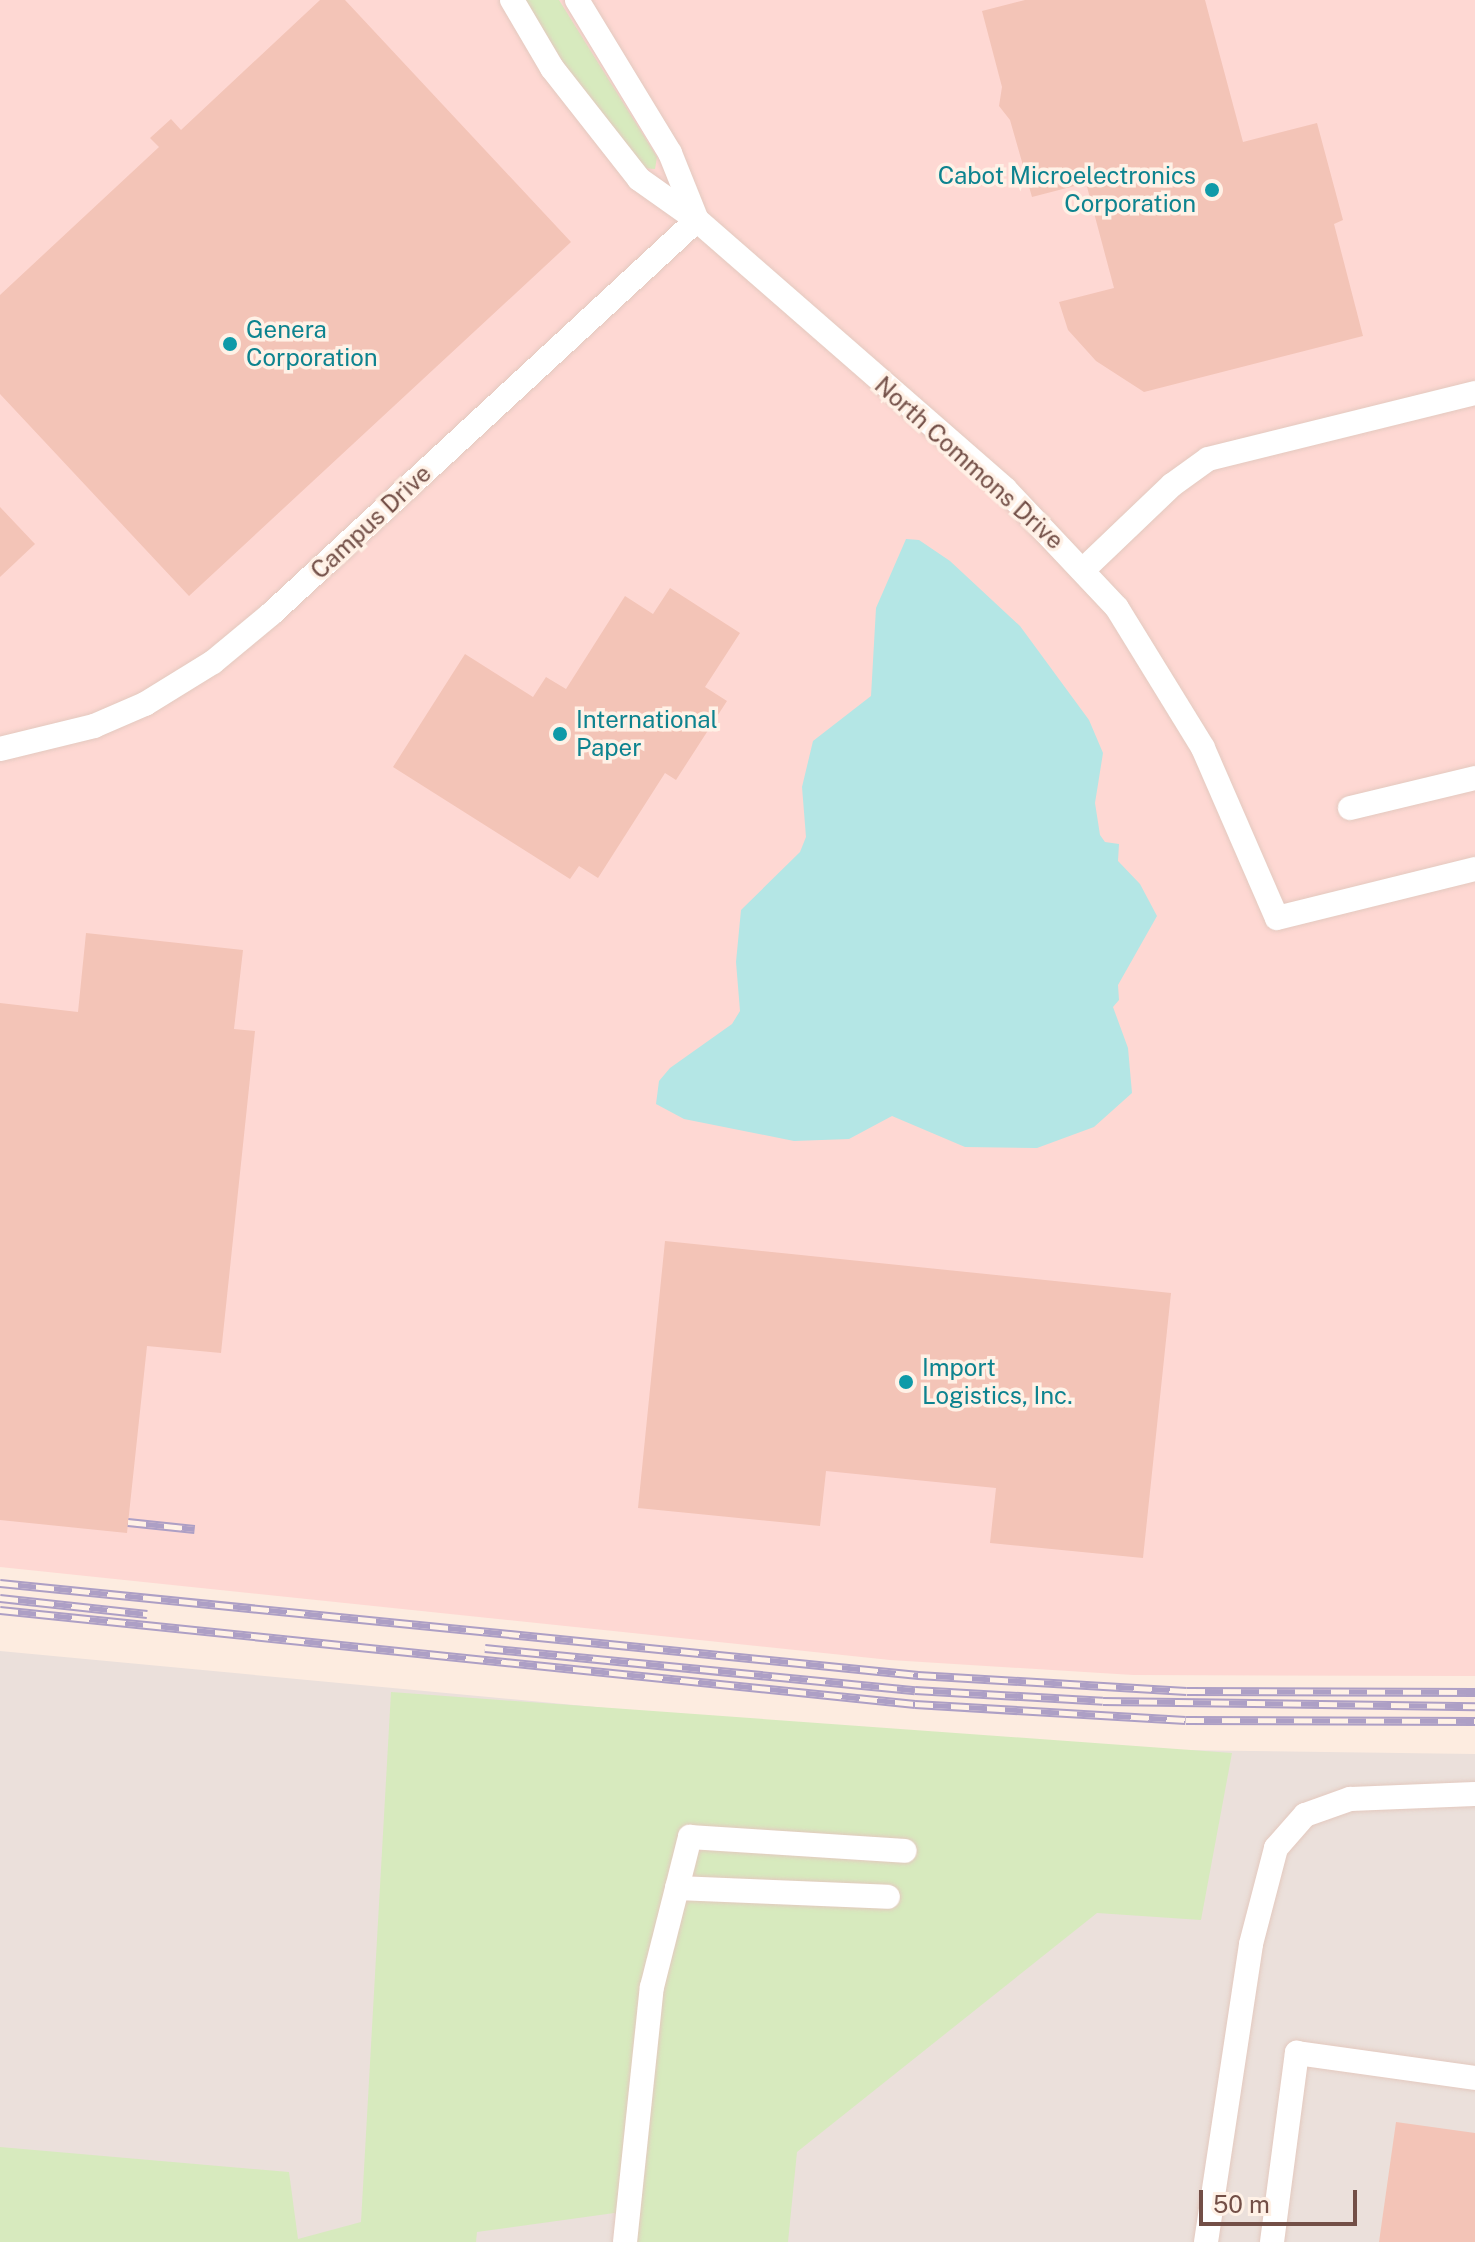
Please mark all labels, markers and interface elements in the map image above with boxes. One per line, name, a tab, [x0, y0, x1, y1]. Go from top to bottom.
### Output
place label: Cabot Microelectronics Corporation	[938, 162, 1196, 218]
marker: Cabot Microelectronics Corporation	[1203, 181, 1221, 199]
place label: Genera Corporation	[246, 316, 378, 372]
marker: Genera Corporation	[221, 335, 239, 353]
street label: North Commons Drive	[869, 371, 1069, 555]
street label: Campus Drive	[305, 459, 437, 585]
place label: International Paper	[576, 706, 718, 762]
marker: International Paper	[551, 725, 569, 743]
place label: Import Logistics, Inc.	[922, 1354, 1073, 1410]
marker: Import Logistics, Inc.	[897, 1373, 915, 1391]
scale bar	[1203, 2174, 1361, 2224]
text: 50 m	[1213, 2190, 1270, 2218]

